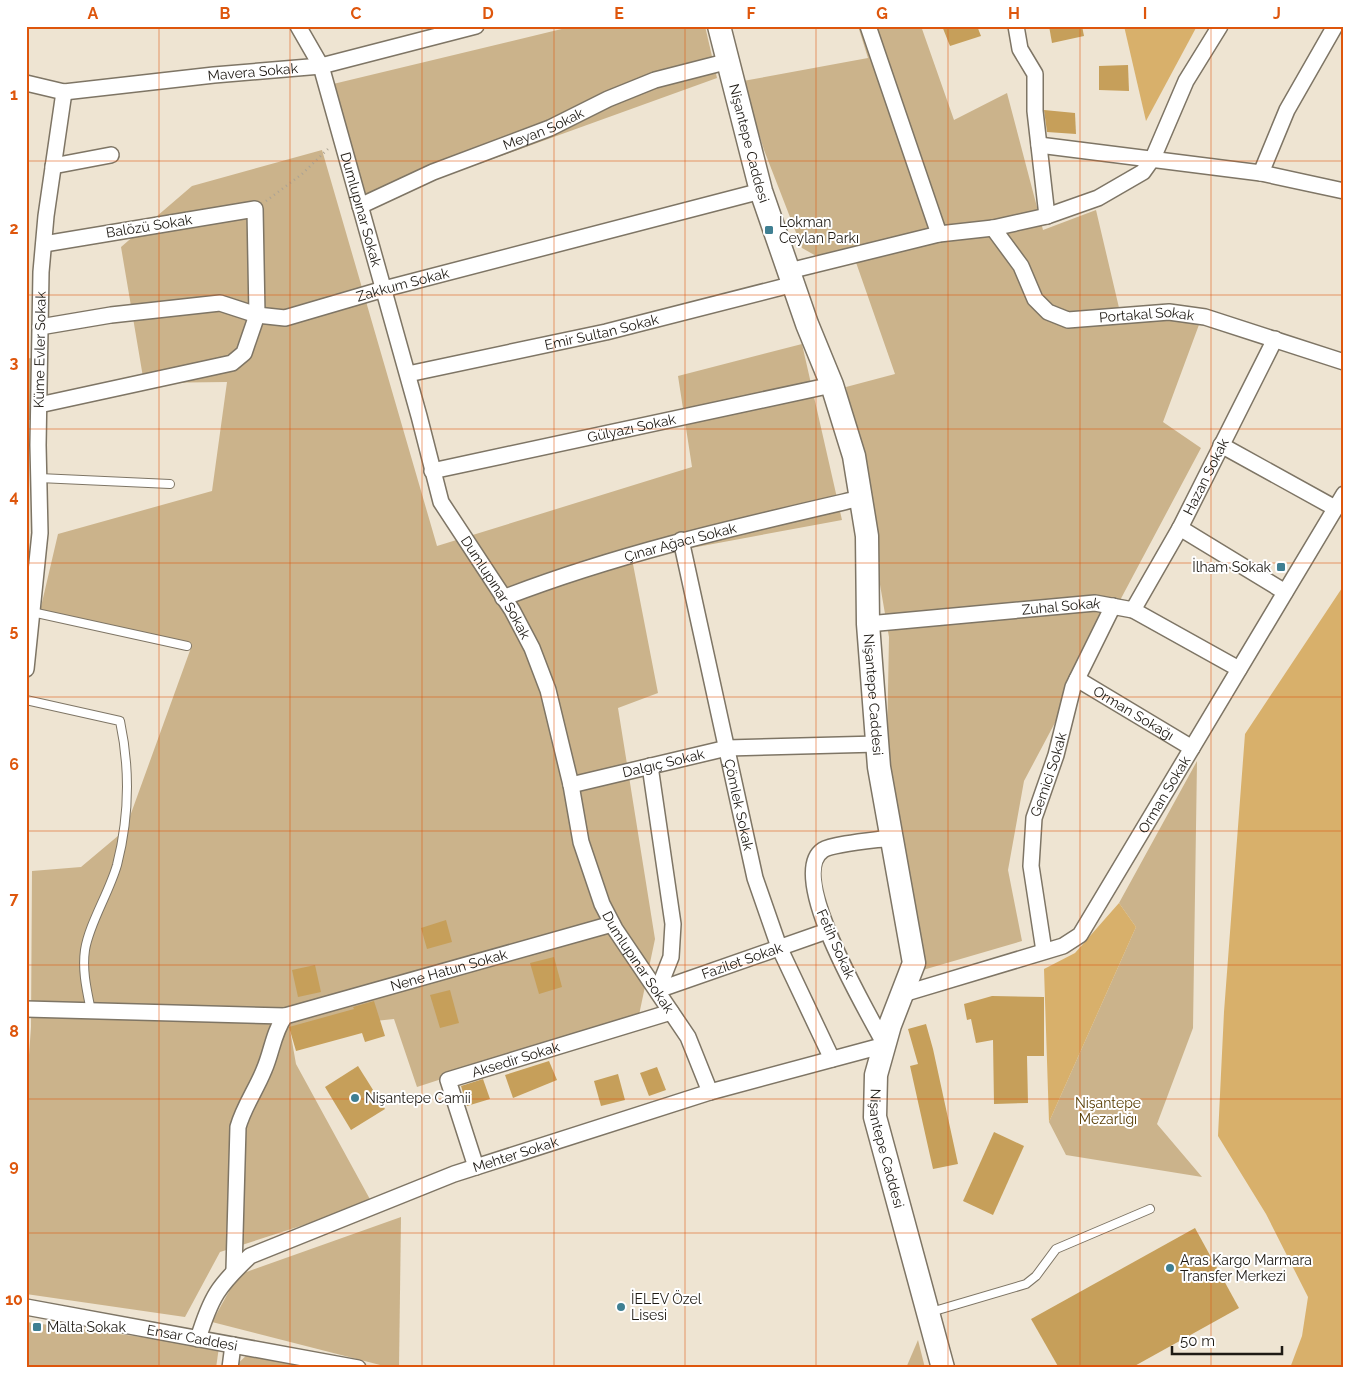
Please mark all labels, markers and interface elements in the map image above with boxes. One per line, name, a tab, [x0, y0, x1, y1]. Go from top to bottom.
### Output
text: A	[88, 4, 99, 23]
text: B	[220, 4, 231, 23]
text: C	[351, 4, 362, 23]
text: D	[482, 4, 494, 23]
text: E	[614, 4, 624, 23]
text: F	[746, 4, 756, 23]
text: G	[876, 4, 888, 23]
text: H	[1008, 4, 1020, 23]
text: I	[1143, 4, 1147, 23]
text: J	[1273, 4, 1281, 23]
street label: Mavera Sokak	[207, 60, 299, 84]
street label: Nişantepe Caddesi	[726, 82, 772, 205]
text: 1	[10, 85, 18, 104]
street label: Meyan Sokak	[501, 104, 587, 153]
street label: Dumlupınar Sokak	[337, 150, 385, 269]
street label: Balözü Sokak	[105, 211, 194, 241]
place label: Lokman Ceylan Parkı	[779, 214, 859, 246]
text: 2	[9, 219, 19, 238]
marker: Lokman Ceylan Parkı	[763, 224, 775, 236]
street label: Zakkum Sokak	[354, 264, 451, 305]
street label: Küme Evler Sokak	[31, 291, 49, 408]
street label: Portakal Sokak	[1099, 304, 1196, 326]
street label: Emir Sultan Sokak	[543, 311, 661, 353]
text: 3	[10, 353, 19, 372]
street label: Gülyazı Sokak	[586, 411, 678, 445]
street label: Hazan Sokak	[1180, 435, 1232, 518]
text: 4	[9, 487, 19, 506]
street label: Çınar Ağacı Sokak	[622, 519, 739, 565]
street label: Dumlupınar Sokak	[458, 533, 534, 642]
place label: İlham Sokak	[1192, 557, 1272, 575]
marker: İlham Sokak	[1275, 561, 1287, 573]
street label: Zuhal Sokak	[1021, 595, 1102, 618]
text: 5	[10, 621, 19, 640]
street label: Nişantepe Caddesi	[861, 633, 886, 756]
street label: Orman Sokağı	[1090, 683, 1177, 743]
street label: Gemici Sokak	[1027, 730, 1070, 819]
street label: Dalgıç Sokak	[621, 745, 707, 781]
street label: Orman Sokak	[1135, 753, 1194, 836]
text: 6	[9, 755, 19, 774]
street label: Çömlek Sokak	[721, 758, 757, 853]
text: 7	[10, 889, 19, 908]
street label: Fetih Sokak	[814, 907, 859, 982]
street label: Dumlupınar Sokak	[599, 909, 678, 1016]
street label: Fazilet Sokak	[700, 939, 785, 982]
street label: Nene Hatun Sokak	[388, 946, 510, 994]
text: 8	[9, 1022, 19, 1041]
street label: Aksedir Sokak	[470, 1038, 562, 1080]
street label: Nişantepe Caddesi	[867, 1088, 907, 1210]
place label: Nişantepe Camii	[365, 1090, 471, 1106]
marker: Nişantepe Camii	[349, 1092, 361, 1104]
park label: Nişantepe Mezarlığı	[1075, 1095, 1141, 1127]
street label: Mehter Sokak	[471, 1133, 561, 1175]
text: 9	[9, 1156, 19, 1175]
place label: Aras Kargo Marmara Transfer Merkezi	[1180, 1252, 1312, 1284]
marker: Aras Kargo Marmara Transfer Merkezi	[1164, 1262, 1176, 1274]
place label: İELEV Özel Lisesi	[631, 1289, 702, 1323]
text: 10	[5, 1290, 23, 1309]
marker: İELEV Özel Lisesi	[615, 1301, 627, 1313]
place label: Malta Sokak	[47, 1319, 126, 1335]
marker: Malta Sokak	[31, 1321, 43, 1333]
street label: Ensar Caddesi	[146, 1321, 239, 1354]
scale bar	[1172, 1324, 1282, 1356]
text: 50 m	[1180, 1332, 1215, 1350]

